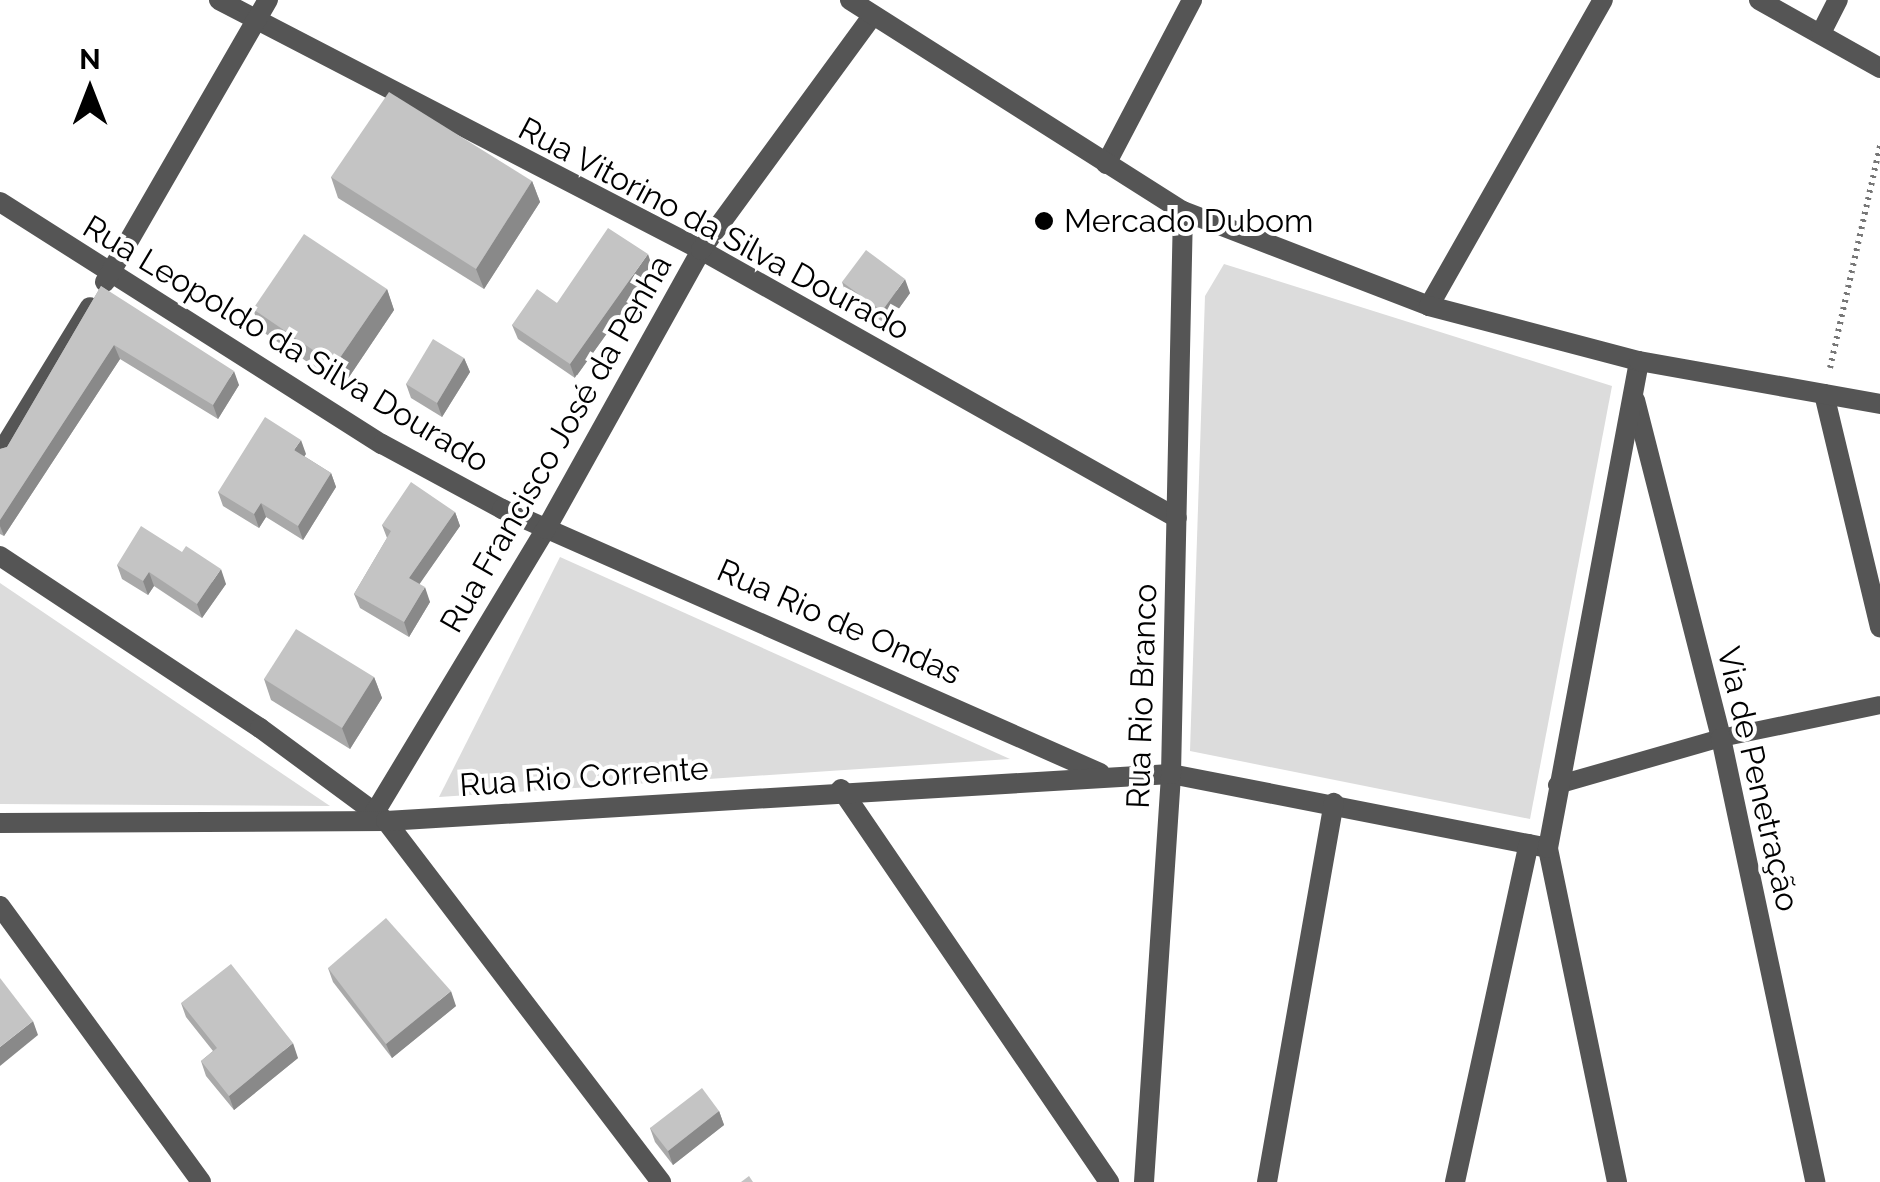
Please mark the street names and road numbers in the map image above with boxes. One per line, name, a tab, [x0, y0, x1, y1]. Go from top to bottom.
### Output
street label: Rua Vitorino da Silva Dourado	[511, 109, 917, 349]
street label: Rua Leopoldo da Silva Dourado	[76, 207, 496, 481]
street label: Rua Francisco José da Penha	[432, 248, 680, 640]
street label: Rua Rio de Ondas	[711, 551, 967, 693]
street label: Rua Rio Branco	[1119, 583, 1165, 809]
street label: Via de Penetração	[1709, 643, 1807, 915]
street label: Rua Rio Corrente	[458, 749, 710, 805]

